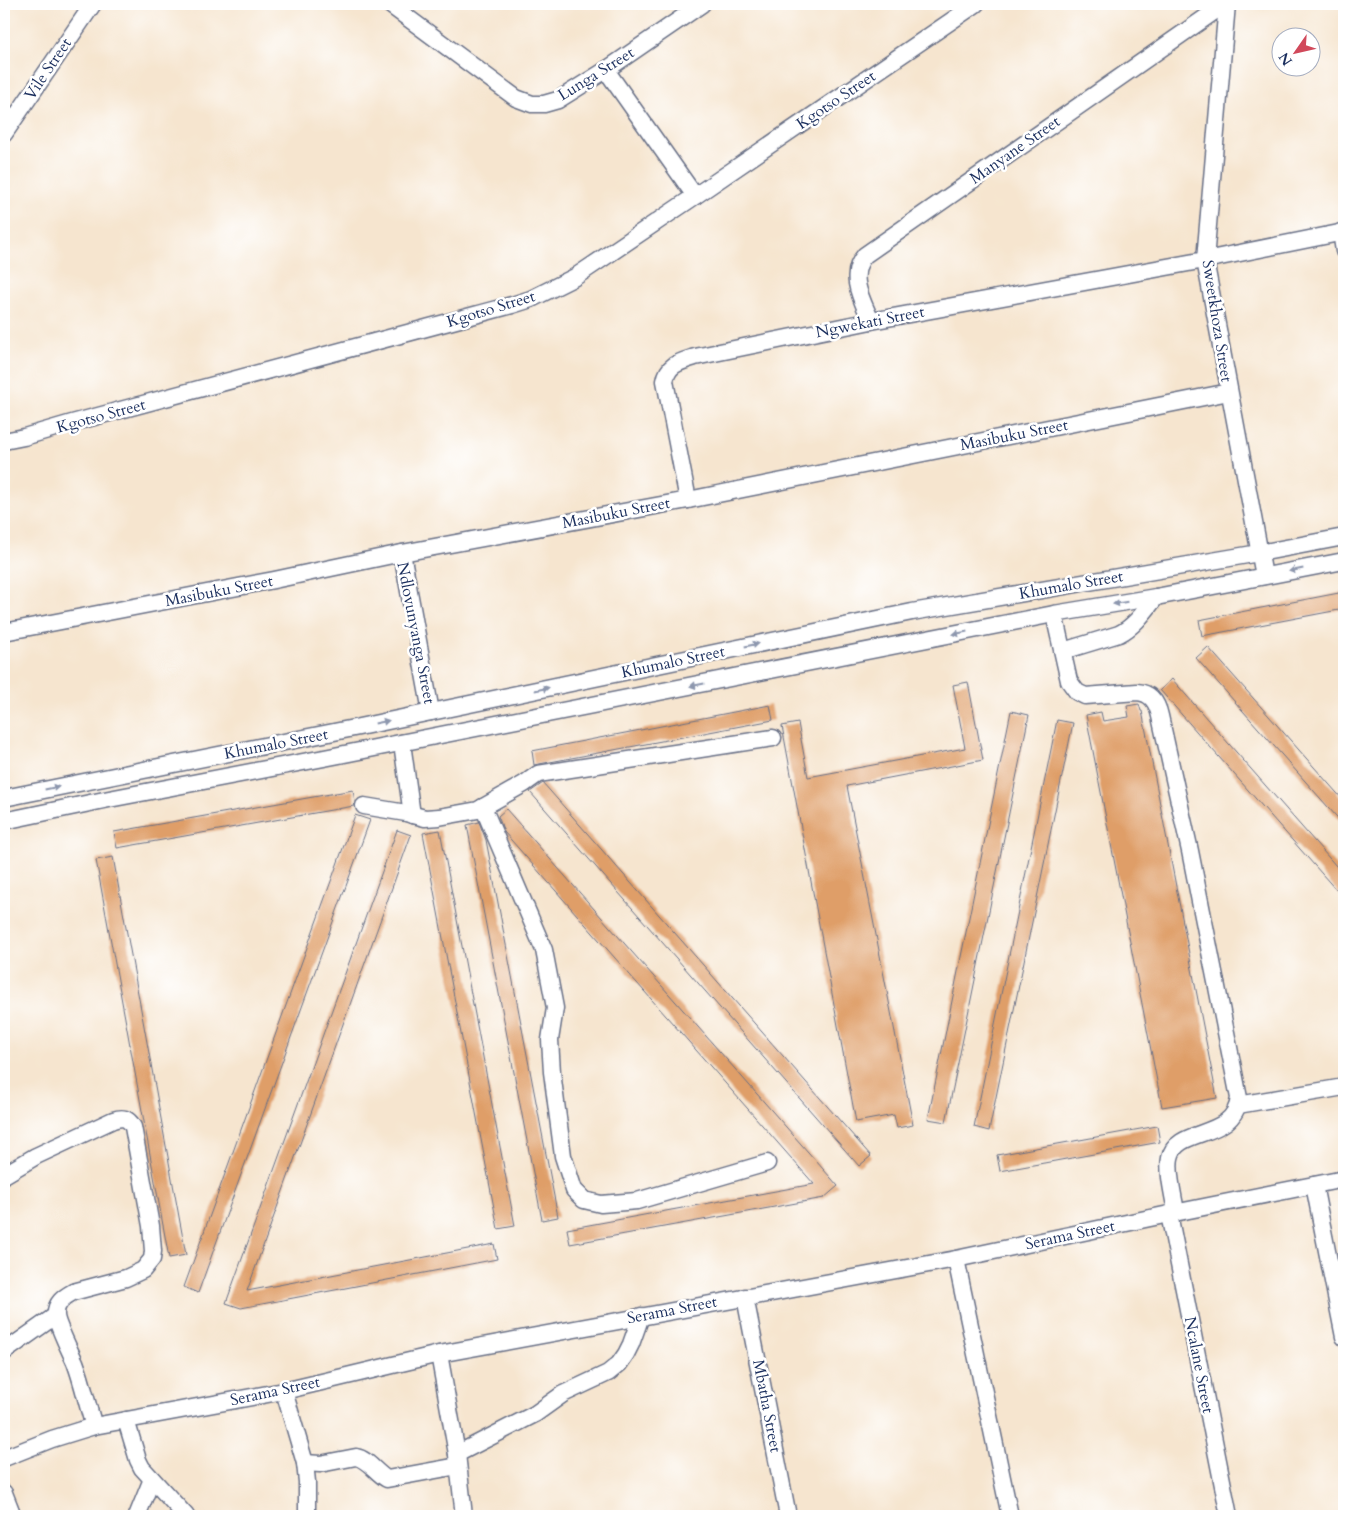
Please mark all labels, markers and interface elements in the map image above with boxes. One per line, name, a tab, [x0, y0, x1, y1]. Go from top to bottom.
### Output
north arrow	[1270, 28, 1320, 78]
street label: Vile Street	[19, 34, 77, 104]
street label: Lunga Street	[554, 42, 638, 106]
text: N	[1274, 49, 1297, 69]
street label: Kgotso Street	[792, 65, 880, 135]
street label: Manyane Street	[965, 111, 1065, 189]
street label: Sweetkhoza Street	[1196, 258, 1238, 384]
street label: Kgotso Street	[444, 285, 538, 333]
street label: Ngwekati Street	[814, 301, 926, 343]
street label: Kgotso Street	[54, 394, 148, 438]
street label: Masibuku Street	[958, 414, 1070, 456]
street label: Masibuku Street	[560, 492, 672, 534]
street label: Ndlovunyanga Street	[391, 560, 441, 706]
street label: Khumalo Street	[1017, 565, 1125, 605]
one-way arrow	[1289, 566, 1304, 574]
street label: Masibuku Street	[163, 570, 275, 612]
one-way arrow	[1111, 600, 1127, 608]
one-way arrow	[951, 629, 967, 637]
street label: Khumalo Street	[619, 640, 727, 684]
one-way arrow	[745, 641, 761, 649]
one-way arrow	[689, 681, 705, 689]
one-way arrow	[534, 685, 549, 693]
one-way arrow	[375, 718, 391, 726]
street label: Khumalo Street	[222, 723, 330, 765]
one-way arrow	[44, 784, 60, 792]
street label: Serama Street	[1023, 1215, 1117, 1255]
street label: Serama Street	[625, 1290, 719, 1330]
street label: Ncalane Street	[1179, 1315, 1219, 1415]
street label: Mbatha Street	[747, 1358, 787, 1454]
street label: Serama Street	[228, 1371, 322, 1411]

